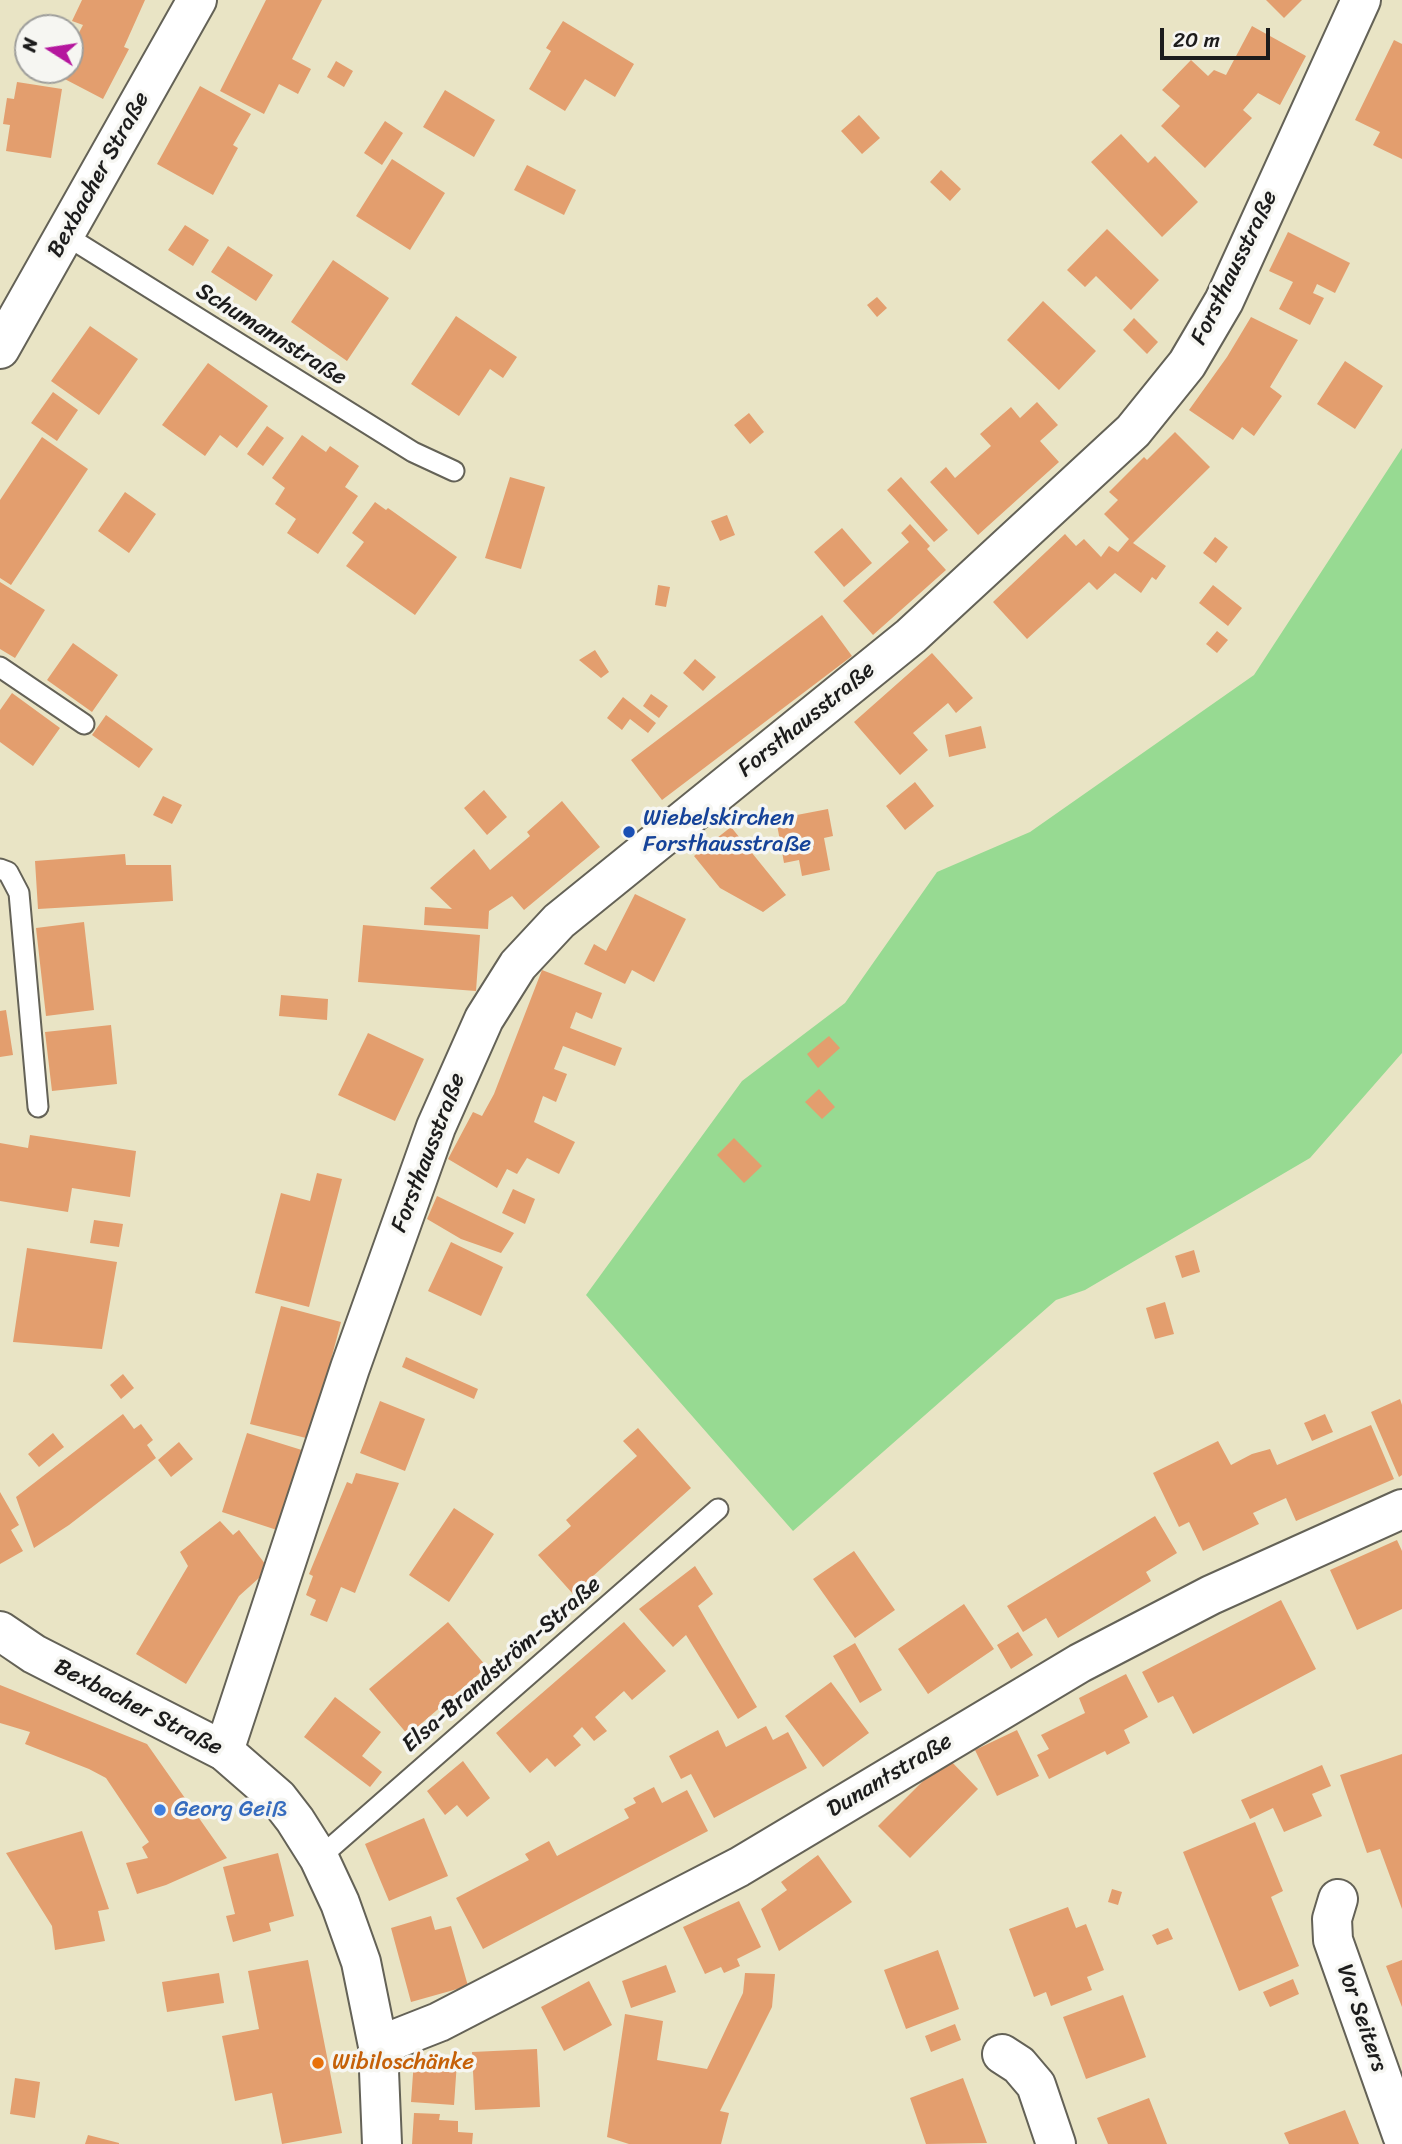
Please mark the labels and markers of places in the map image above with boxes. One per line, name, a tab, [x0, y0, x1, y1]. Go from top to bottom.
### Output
place label: Wiebelskirchen Forsthausstraße	[643, 805, 811, 859]
marker: Wiebelskirchen Forsthausstraße	[621, 824, 637, 840]
place label: Georg Geiß	[174, 1796, 287, 1824]
marker: Georg Geiß	[152, 1802, 168, 1818]
place label: Wibiloschänke	[332, 2049, 474, 2077]
marker: Wibiloschänke	[310, 2055, 326, 2071]

